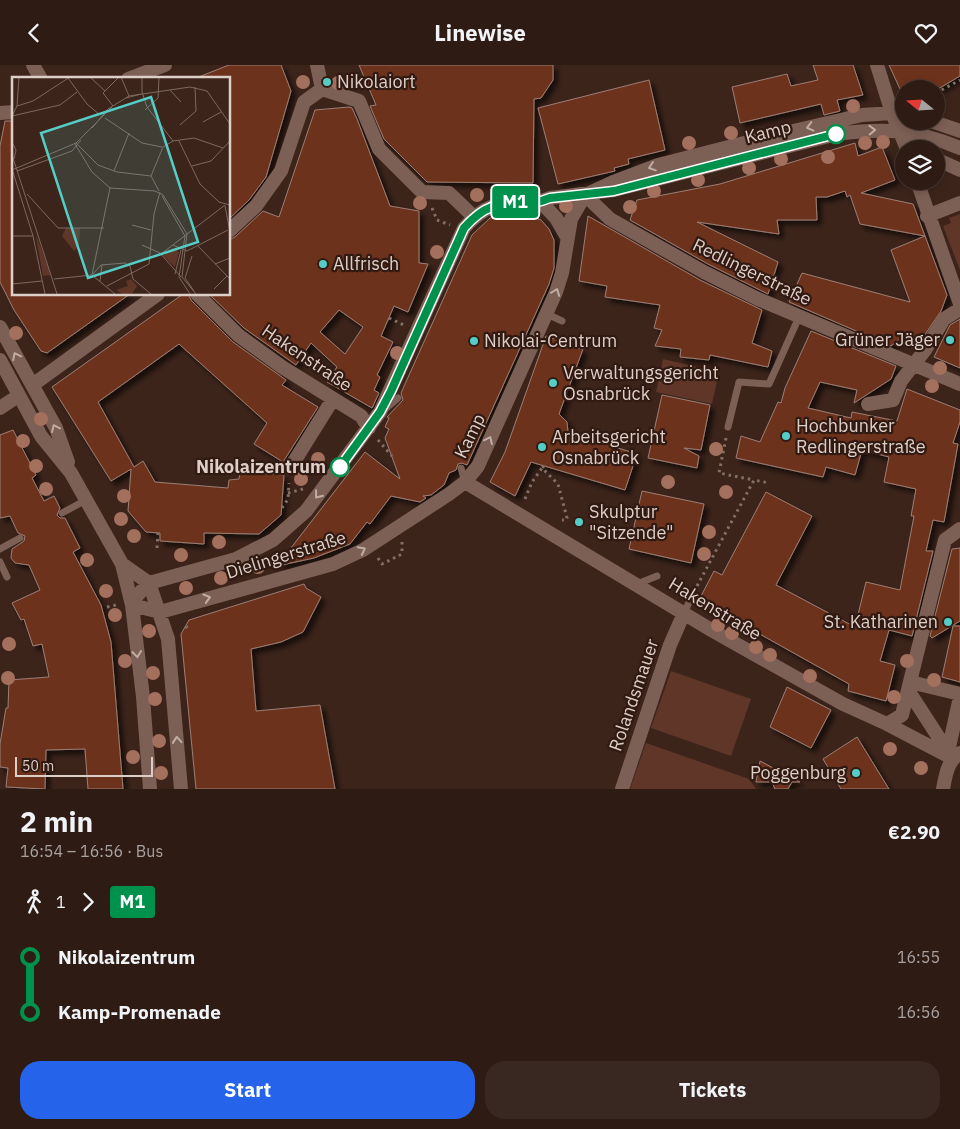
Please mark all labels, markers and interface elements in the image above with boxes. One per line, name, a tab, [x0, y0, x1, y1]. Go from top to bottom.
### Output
text: Linewise	[434, 18, 526, 47]
icon: back	[20, 19, 48, 47]
icon: heart	[912, 19, 940, 47]
place label: Nikolaiort	[337, 70, 416, 93]
marker: Nikolaiort	[321, 76, 333, 88]
inset map	[12, 77, 230, 295]
north arrow	[895, 80, 945, 130]
map controls	[895, 80, 945, 190]
street label: Kamp	[742, 115, 793, 148]
one-way arrow	[805, 121, 814, 132]
unlabelled marker	[826, 124, 846, 144]
one-way arrow	[868, 125, 876, 136]
button: layers	[895, 140, 945, 190]
one-way arrow	[649, 161, 657, 171]
line badge: M1	[492, 186, 538, 218]
text: M1	[502, 190, 528, 213]
street label: Redlingerstraße	[689, 233, 816, 310]
place label: Allfrisch	[333, 252, 399, 275]
marker: Allfrisch	[317, 258, 329, 270]
one-way arrow	[550, 288, 560, 297]
street label: Hakenstraße	[258, 319, 357, 396]
place label: Grüner Jäger	[835, 328, 940, 351]
place label: Nikolai-Centrum	[484, 329, 617, 352]
marker: Grüner Jäger	[944, 334, 956, 346]
marker: Nikolai-Centrum	[468, 335, 480, 347]
one-way arrow	[12, 352, 22, 361]
place label: Verwaltungsgericht Osnabrück	[563, 361, 719, 405]
marker: Verwaltungsgericht Osnabrück	[547, 377, 559, 389]
street label: Kamp	[449, 410, 490, 462]
place label: Hochbunker Redlingerstraße	[796, 414, 926, 458]
one-way arrow	[50, 424, 61, 433]
place label: Arbeitsgericht Osnabrück	[552, 425, 666, 469]
marker: Hochbunker Redlingerstraße	[780, 430, 792, 442]
one-way arrow	[483, 437, 493, 446]
marker: Arbeitsgericht Osnabrück	[536, 441, 548, 453]
place label: Nikolaizentrum	[196, 455, 326, 478]
marker: Nikolaizentrum	[330, 457, 350, 477]
one-way arrow	[315, 489, 324, 499]
place label: Skulptur "Sitzende"	[589, 500, 674, 544]
marker: Skulptur "Sitzende"	[573, 516, 585, 528]
street label: Dielingerstraße	[223, 525, 349, 584]
one-way arrow	[357, 546, 366, 556]
street label: Hakenstraße	[665, 572, 766, 645]
one-way arrow	[202, 594, 211, 604]
place label: St. Katharinen	[824, 610, 938, 633]
marker: St. Katharinen	[942, 616, 954, 628]
street label: Rolandsmauer	[604, 635, 664, 754]
one-way arrow	[131, 650, 142, 658]
one-way arrow	[172, 736, 183, 744]
scale bar	[15, 754, 152, 777]
text: 50 m	[22, 757, 54, 775]
place label: Poggenburg	[750, 761, 846, 784]
marker: Poggenburg	[850, 767, 862, 779]
text: 2 min	[20, 803, 93, 840]
text: €2.90	[888, 820, 940, 844]
text: 16:54 – 16:56 · Bus	[20, 841, 163, 861]
icon: walk	[20, 888, 48, 916]
icon: forward	[74, 888, 102, 916]
text: M1	[120, 890, 145, 913]
text: 1	[56, 892, 66, 912]
text: Nikolaizentrum	[58, 945, 195, 969]
text: 16:55	[897, 947, 940, 967]
text: Kamp-Promenade	[58, 1000, 221, 1024]
text: 16:56	[897, 1002, 940, 1022]
button: Start	[20, 1061, 475, 1119]
button: Tickets	[485, 1061, 940, 1119]

